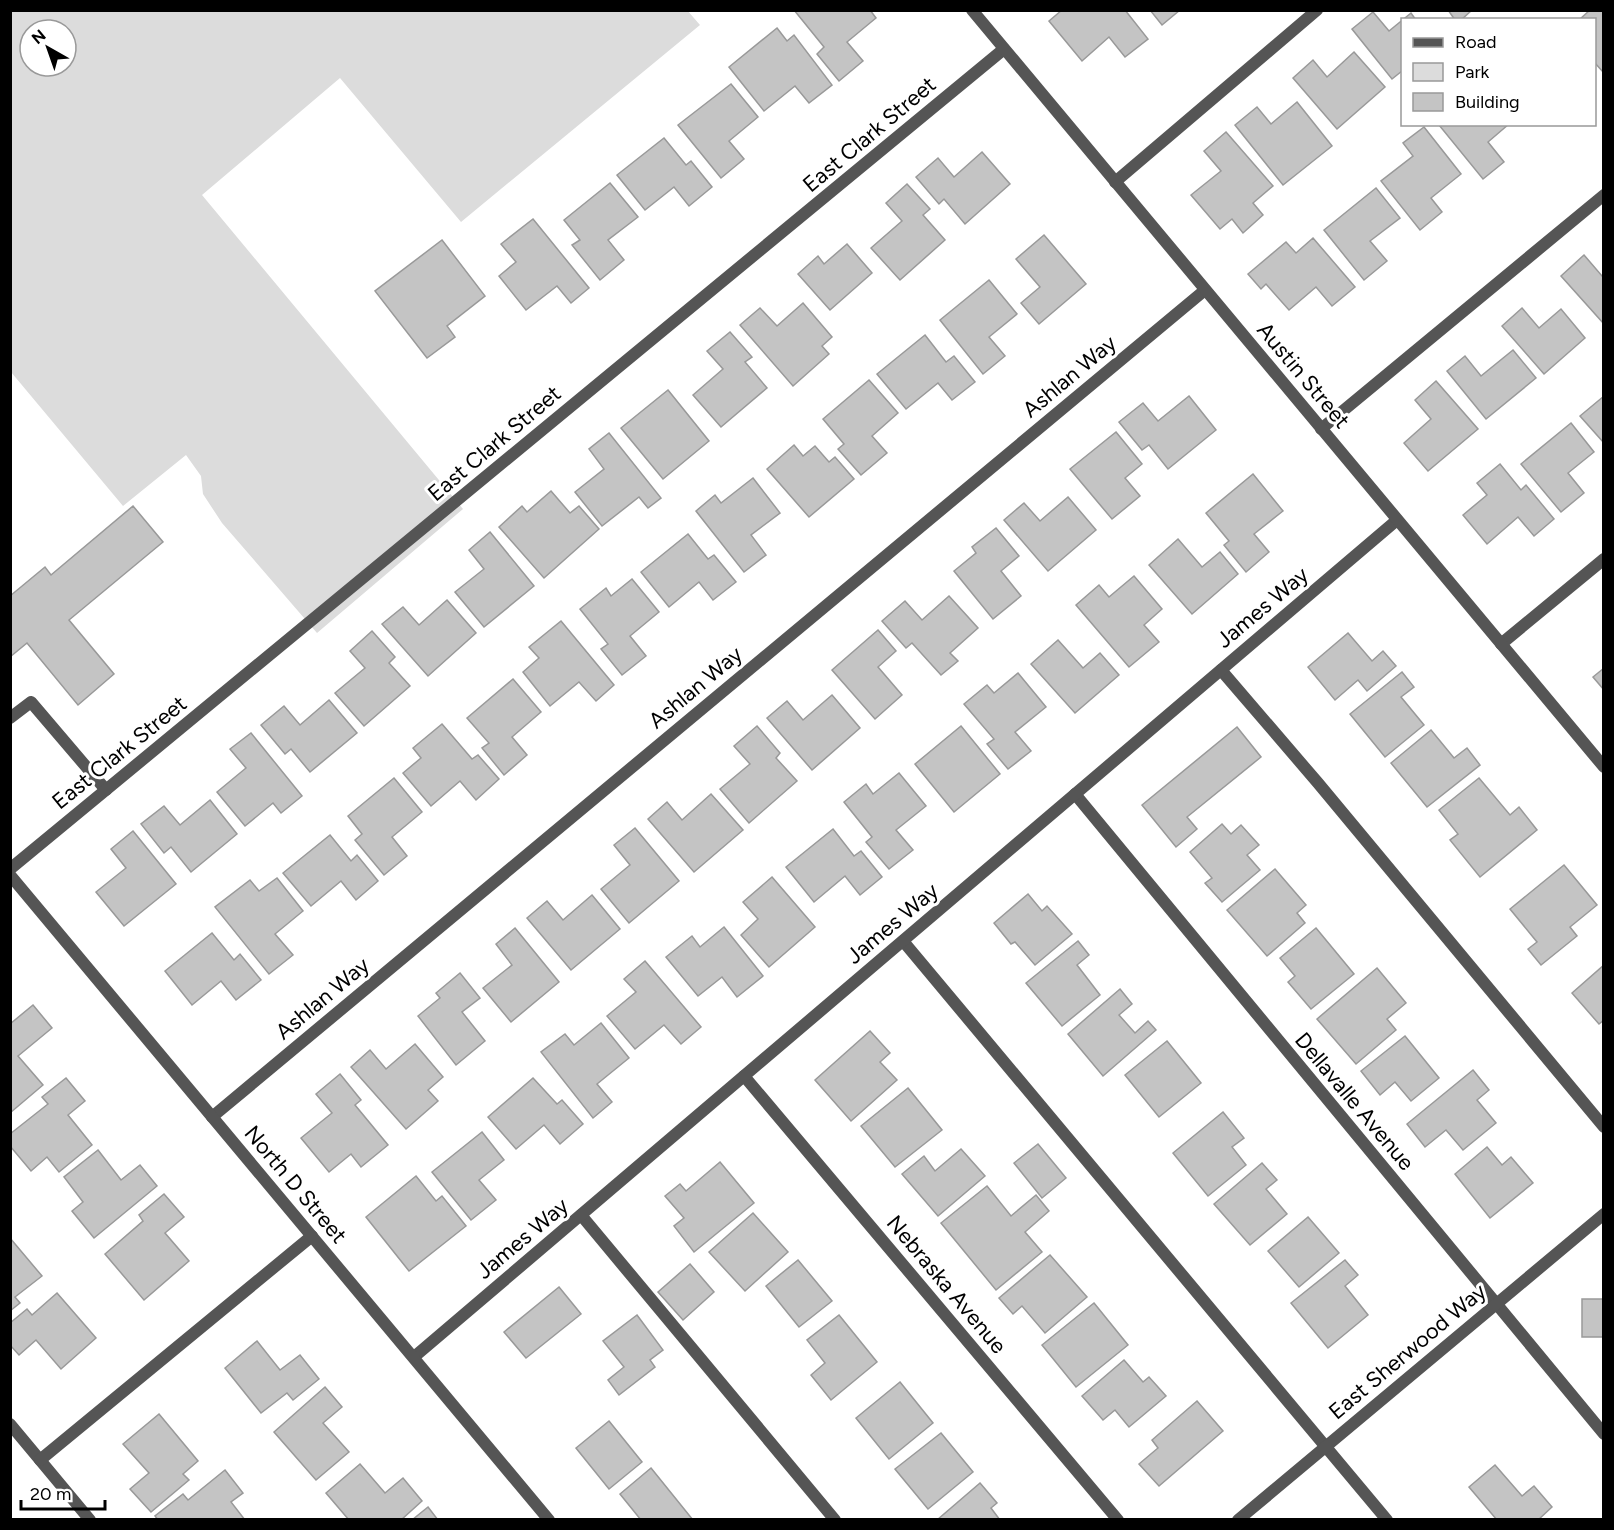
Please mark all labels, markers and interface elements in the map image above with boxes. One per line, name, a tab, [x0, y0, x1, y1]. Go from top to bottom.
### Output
north arrow	[18, 18, 78, 78]
legend	[1401, 18, 1596, 126]
text: N	[28, 26, 50, 48]
text: Road	[1455, 31, 1496, 53]
text: Park	[1455, 61, 1490, 83]
street label: East Clark Street	[797, 71, 941, 198]
text: Building	[1455, 91, 1520, 113]
street label: Austin Street	[1251, 317, 1356, 434]
street label: Ashlan Way	[1017, 329, 1122, 423]
street label: East Clark Street	[422, 380, 566, 507]
street label: James Way	[1211, 561, 1314, 654]
street label: Ashlan Way	[643, 640, 748, 734]
street label: East Clark Street	[47, 690, 192, 815]
street label: James Way	[841, 877, 944, 970]
street label: Ashlan Way	[270, 951, 375, 1045]
street label: Dellavalle Avenue	[1289, 1027, 1420, 1176]
street label: North D Street	[239, 1120, 353, 1249]
street label: James Way	[471, 1192, 574, 1285]
street label: Nebraska Avenue	[881, 1210, 1012, 1359]
street label: East Sherwood Way	[1323, 1277, 1492, 1425]
scale bar	[21, 1473, 105, 1511]
text: 20 m	[30, 1483, 71, 1505]

